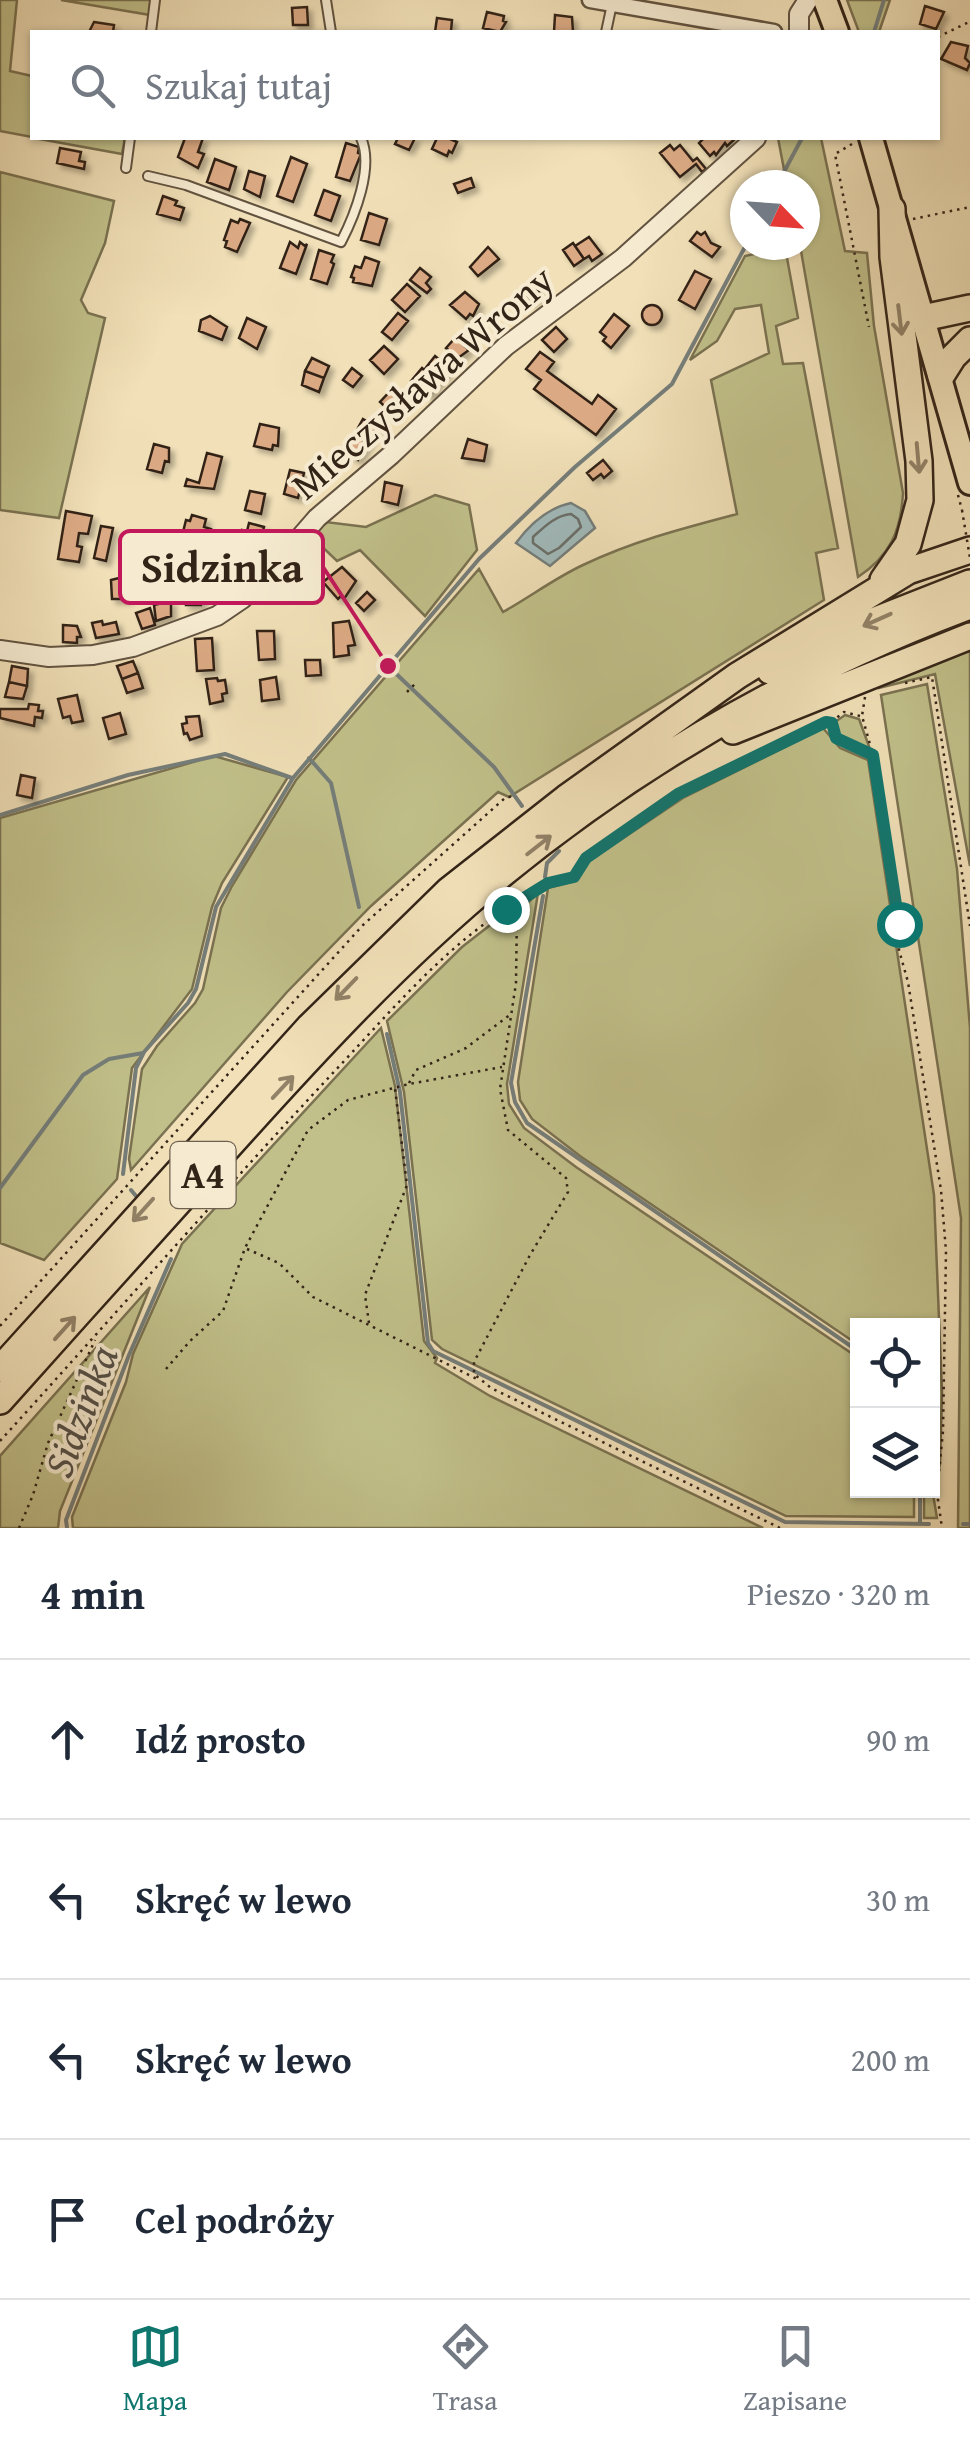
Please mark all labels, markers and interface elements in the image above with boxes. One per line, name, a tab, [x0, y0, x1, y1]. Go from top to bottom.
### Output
search box	[30, 30, 940, 140]
text: Szukaj tutaj	[145, 57, 332, 113]
icon: search	[65, 58, 120, 113]
north arrow	[730, 170, 820, 260]
street label: Mieczysława Wrony	[277, 250, 566, 513]
one-way arrow	[891, 304, 910, 336]
one-way arrow	[909, 442, 928, 474]
callout: Sidzinka	[120, 531, 323, 603]
text: Sidzinka	[141, 536, 304, 597]
one-way arrow	[862, 612, 893, 630]
one-way arrow	[525, 834, 551, 856]
route end	[484, 887, 530, 933]
route start	[877, 902, 923, 948]
one-way arrow	[334, 977, 358, 1001]
one-way arrow	[271, 1075, 294, 1100]
road number: A4	[170, 1142, 236, 1208]
one-way arrow	[131, 1197, 154, 1222]
one-way arrow	[54, 1316, 77, 1341]
map controls	[850, 1318, 940, 1498]
button: locate	[850, 1318, 940, 1408]
water label: Sidzinka	[27, 1336, 133, 1485]
button: layers	[850, 1408, 940, 1498]
text: 4 min	[40, 1563, 145, 1624]
text: Pieszo · 320 m	[747, 1570, 930, 1617]
text: Idź prosto	[135, 1711, 306, 1767]
icon: ahead	[40, 1712, 95, 1767]
text: 90 m	[866, 1716, 930, 1763]
text: Skręć w lewo	[135, 1871, 352, 1927]
icon: left	[40, 1872, 95, 1927]
text: 30 m	[866, 1876, 930, 1923]
text: Skręć w lewo	[135, 2031, 352, 2087]
icon: left	[40, 2032, 95, 2087]
text: 200 m	[851, 2036, 930, 2083]
text: Cel podróży	[135, 2191, 334, 2247]
icon: arrive	[40, 2192, 95, 2247]
tab: Mapa	[123, 2319, 187, 2420]
tab: Trasa	[433, 2319, 497, 2420]
tab: Zapisane	[743, 2319, 847, 2420]

